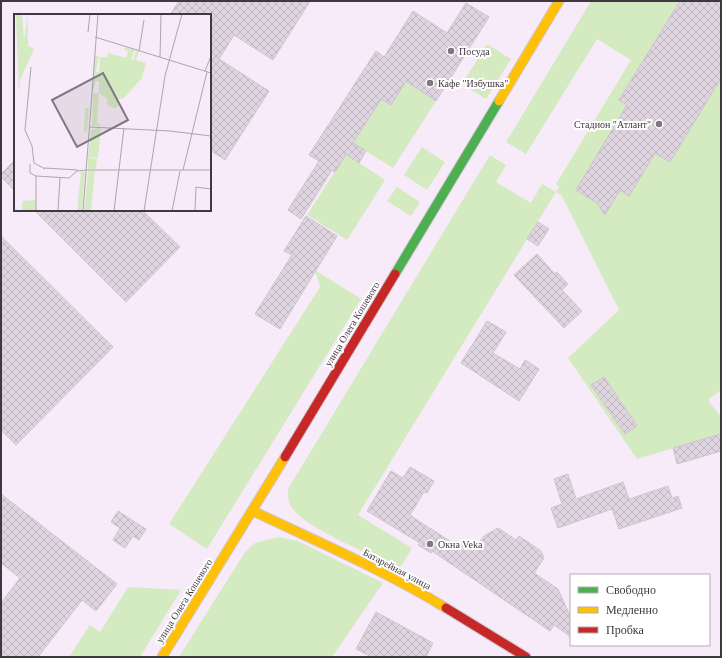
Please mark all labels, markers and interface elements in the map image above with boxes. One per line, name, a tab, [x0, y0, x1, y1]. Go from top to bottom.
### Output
inset map	[14, 14, 211, 211]
marker: Посуда	[446, 46, 456, 56]
place label: Посуда	[459, 46, 490, 57]
marker: Кафе "Избушка"	[425, 78, 435, 88]
place label: Кафе "Избушка"	[438, 78, 508, 89]
place label: Стадион "Атлант"	[574, 119, 651, 130]
marker: Стадион "Атлант"	[654, 119, 664, 129]
street label: улица Олега Кошевого	[322, 280, 382, 368]
marker: Окна Veka	[425, 539, 435, 549]
place label: Окна Veka	[438, 539, 483, 550]
street label: Батарейная улица	[361, 546, 433, 592]
street label: улица Олега Кошевого	[154, 557, 214, 645]
legend	[570, 574, 710, 646]
text: Свободно	[606, 583, 656, 597]
text: Медленно	[606, 603, 658, 617]
text: Пробка	[606, 623, 644, 637]

